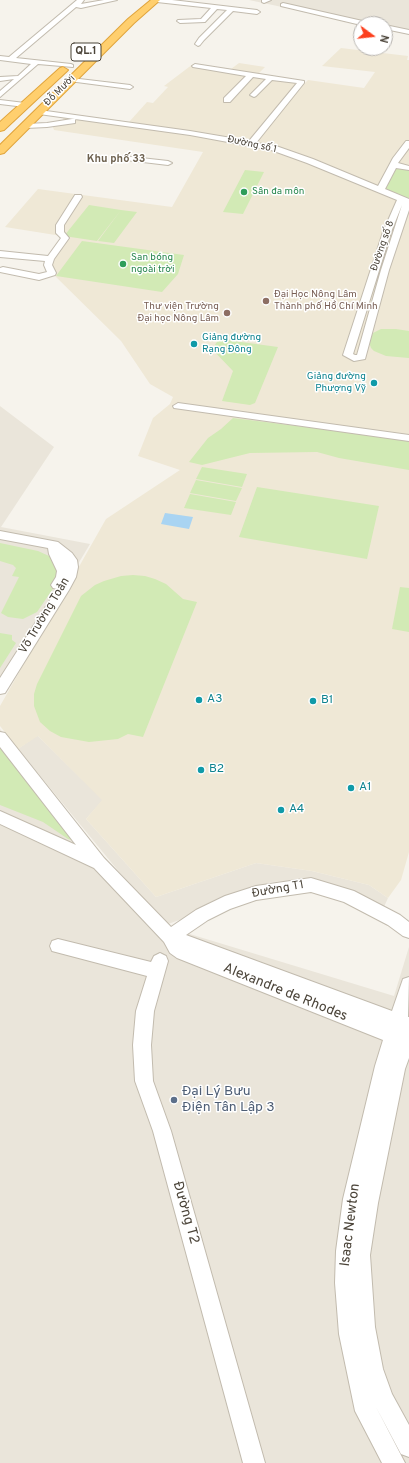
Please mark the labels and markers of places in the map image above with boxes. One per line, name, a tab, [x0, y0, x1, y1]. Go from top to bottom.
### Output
place label: Sân đa môn	[252, 186, 304, 198]
marker: Sân đa môn	[239, 187, 249, 197]
place label: San bóng ngoài trời	[131, 252, 175, 276]
marker: San bóng ngoài trời	[118, 259, 128, 269]
place label: Đại Học Nông Lâm Thành phố Hồ Chí Minh	[274, 289, 378, 312]
marker: Đại Học Nông Lâm Thành phố Hồ Chí Minh	[261, 296, 271, 306]
place label: Thư viện Trường Đại học Nông Lâm	[138, 301, 219, 324]
marker: Thư viện Trường Đại học Nông Lâm	[222, 308, 232, 318]
place label: Giảng đường Rạng Đông	[202, 332, 261, 356]
marker: Giảng đường Rạng Đông	[189, 339, 199, 349]
place label: Giảng đường Phượng Vỹ	[307, 371, 366, 394]
marker: Giảng đường Phượng Vỹ	[369, 378, 379, 388]
place label: A3	[207, 693, 222, 707]
place label: B1	[321, 694, 333, 708]
marker: A3	[194, 695, 204, 705]
marker: B1	[308, 696, 318, 706]
place label: B2	[209, 763, 224, 777]
marker: B2	[196, 765, 206, 775]
place label: A1	[359, 781, 372, 795]
marker: A1	[346, 783, 356, 793]
place label: A4	[289, 803, 304, 817]
marker: A4	[276, 805, 286, 815]
place label: Đại Lý Bưu Điện Tân Lập 3	[182, 1084, 275, 1116]
marker: Đại Lý Bưu Điện Tân Lập 3	[169, 1095, 179, 1105]

